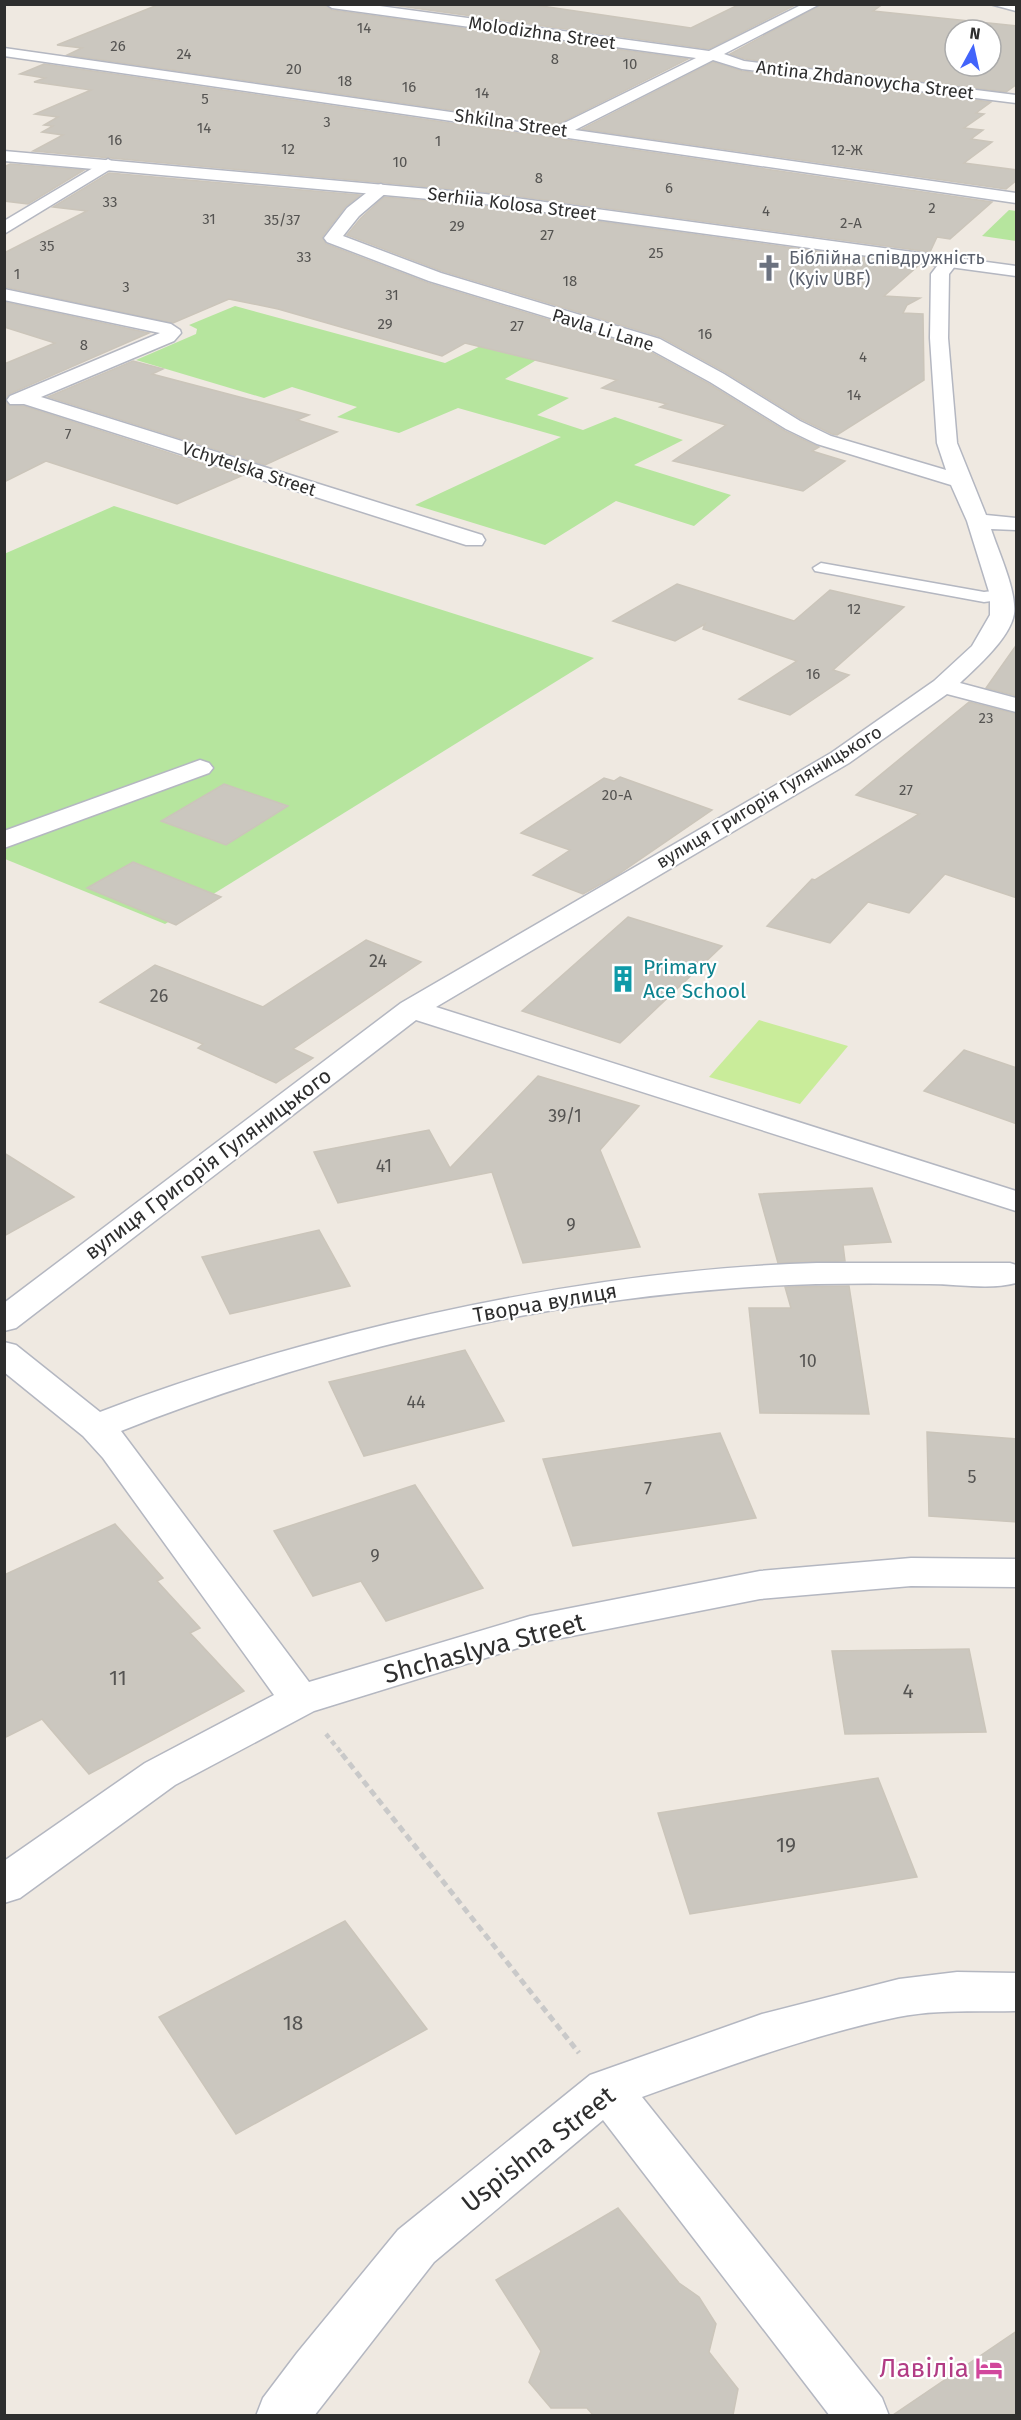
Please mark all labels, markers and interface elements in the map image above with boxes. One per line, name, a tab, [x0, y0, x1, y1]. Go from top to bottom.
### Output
street label: Molodizhna Street	[467, 12, 618, 54]
north arrow	[943, 18, 1003, 78]
house number: 14	[357, 19, 371, 37]
text: N	[968, 23, 982, 44]
house number: 26	[110, 37, 126, 55]
house number: 24	[176, 45, 192, 63]
house number: 8	[551, 50, 559, 68]
house number: 10	[623, 55, 637, 73]
street label: Antina Zhdanovycha Street	[755, 56, 976, 104]
house number: 20	[286, 60, 302, 78]
house number: 18	[338, 72, 352, 90]
house number: 16	[402, 78, 416, 96]
house number: 14	[475, 84, 489, 102]
house number: 5	[201, 90, 209, 108]
street label: Shkilna Street	[453, 104, 569, 142]
house number: 3	[323, 113, 331, 131]
house number: 14	[197, 119, 211, 137]
house number: 16	[108, 131, 122, 149]
house number: 1	[435, 132, 441, 150]
house number: 12	[281, 140, 295, 158]
house number: 12-Ж	[831, 141, 864, 159]
house number: 10	[393, 153, 407, 171]
house number: 8	[535, 169, 543, 187]
house number: 6	[665, 179, 673, 197]
street label: Serhiia Kolosa Street	[426, 183, 598, 225]
house number: 33	[103, 193, 117, 211]
house number: 2	[928, 199, 936, 217]
house number: 4	[762, 202, 770, 220]
house number: 31	[202, 210, 216, 228]
house number: 35/37	[264, 211, 300, 229]
house number: 2-А	[840, 214, 862, 232]
house number: 29	[449, 217, 465, 235]
house number: 27	[540, 226, 554, 244]
house number: 35	[39, 237, 55, 255]
house number: 25	[649, 244, 663, 262]
place label: Біблійна співдружність (Kyiv UBF)	[789, 247, 985, 290]
house number: 33	[297, 248, 311, 266]
church icon: Біблійна співдружність (Kyiv UBF)	[754, 253, 784, 283]
house number: 1	[14, 265, 20, 283]
house number: 18	[563, 272, 577, 290]
house number: 3	[122, 278, 130, 296]
house number: 31	[385, 286, 399, 304]
street label: Pavla Li Lane	[549, 304, 657, 356]
house number: 29	[377, 315, 393, 333]
house number: 27	[510, 317, 524, 335]
house number: 16	[698, 325, 712, 343]
house number: 8	[80, 336, 88, 354]
house number: 4	[859, 348, 867, 366]
house number: 14	[847, 386, 861, 404]
house number: 7	[65, 425, 72, 443]
street label: Vchytelska Street	[179, 437, 319, 501]
house number: 12	[847, 600, 861, 618]
house number: 16	[806, 665, 820, 683]
house number: 23	[979, 709, 993, 727]
street label: вулиця Григорія Гуляницького	[652, 721, 886, 873]
house number: 27	[899, 781, 913, 799]
house number: 20-А	[602, 786, 633, 804]
house number: 24	[369, 950, 387, 972]
place label: Primary Ace School	[643, 954, 746, 1004]
building icon: Primary Ace School	[608, 964, 638, 994]
house number: 26	[150, 985, 168, 1007]
street label: вулиця Григорія Гуляницького	[79, 1063, 337, 1265]
house number: 39/1	[548, 1105, 582, 1127]
house number: 41	[376, 1155, 392, 1177]
house number: 9	[566, 1214, 576, 1236]
street label: Творча вулиця	[471, 1278, 619, 1328]
house number: 10	[799, 1350, 817, 1372]
house number: 44	[406, 1391, 426, 1413]
house number: 5	[967, 1466, 977, 1488]
house number: 7	[644, 1478, 652, 1500]
house number: 9	[370, 1545, 380, 1567]
street label: Shchaslyva Street	[380, 1607, 589, 1690]
house number: 11	[109, 1665, 127, 1691]
house number: 4	[902, 1678, 914, 1704]
house number: 19	[776, 1832, 796, 1858]
house number: 18	[283, 2010, 303, 2036]
street label: Uspishna Street	[455, 2079, 622, 2219]
place label: Лавіліа	[879, 2353, 969, 2384]
hotel icon: Лавіліа	[974, 2353, 1004, 2383]

